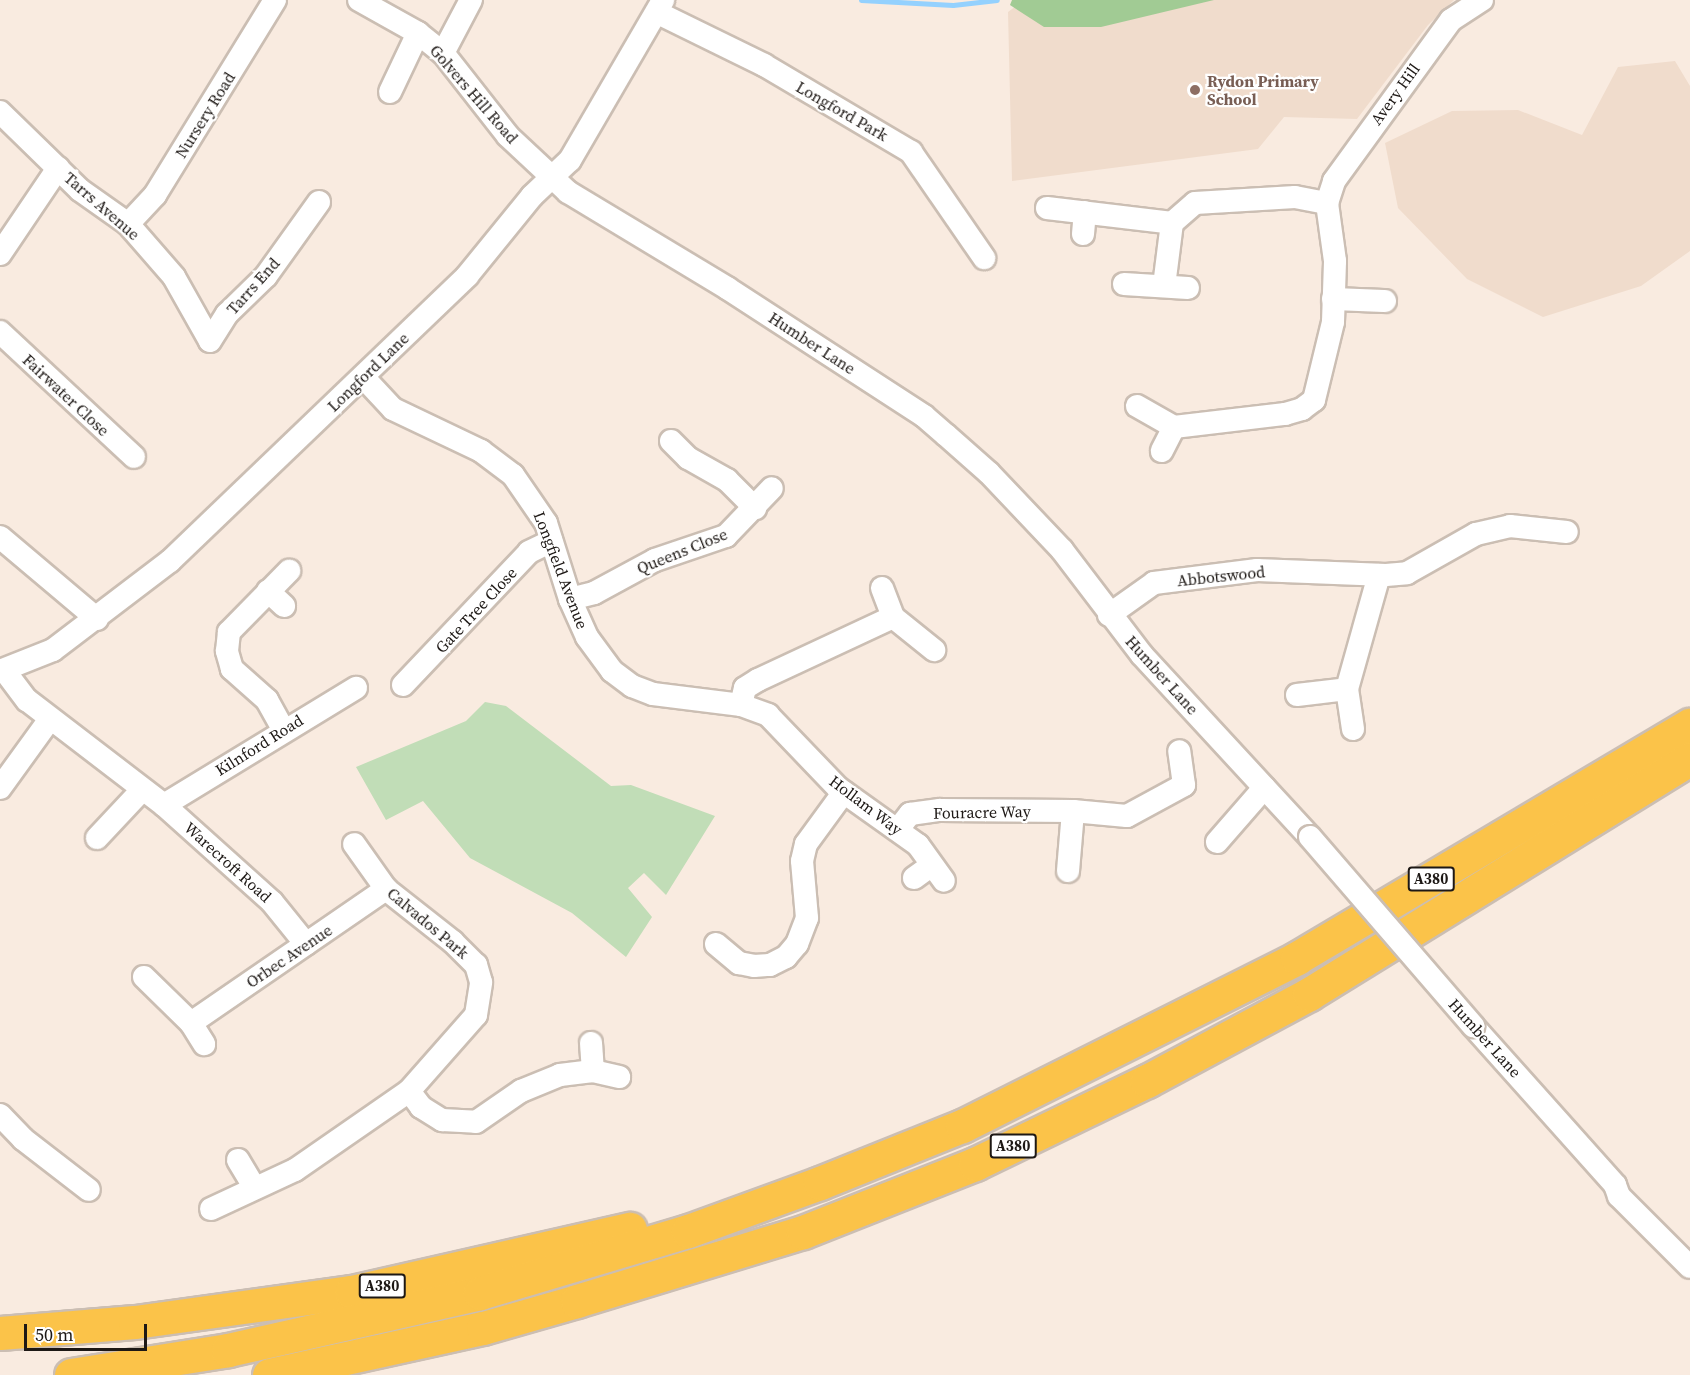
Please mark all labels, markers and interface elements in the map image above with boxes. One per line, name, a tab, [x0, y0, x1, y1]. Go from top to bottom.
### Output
street label: Golvers Hill Road	[426, 41, 522, 147]
street label: Avery Hill	[1366, 59, 1424, 129]
street label: Nursery Road	[171, 69, 239, 161]
place label: Rydon Primary School	[1207, 71, 1319, 109]
street label: Longford Park	[793, 77, 891, 145]
marker: Rydon Primary School	[1188, 83, 1202, 97]
street label: Tarrs Avenue	[60, 168, 144, 244]
street label: Tarrs End	[223, 254, 283, 318]
street label: Humber Lane	[765, 308, 859, 378]
street label: Longford Lane	[323, 328, 413, 416]
street label: Fairwater Close	[19, 350, 113, 440]
street label: Longfield Avenue	[530, 509, 592, 631]
street label: Queens Close	[634, 524, 730, 578]
street label: Abbotswood	[1176, 562, 1266, 590]
street label: Gate Tree Close	[431, 563, 521, 657]
street label: Humber Lane	[1122, 632, 1202, 718]
street label: Kilnford Road	[212, 710, 306, 780]
street label: Hollam Way	[826, 771, 906, 839]
street label: Fouracre Way	[933, 802, 1031, 822]
street label: Warecroft Road	[180, 818, 276, 906]
road number: A380	[1407, 867, 1455, 891]
street label: Calvados Park	[383, 883, 473, 963]
street label: Orbec Avenue	[242, 920, 336, 992]
street label: Humber Lane	[1445, 995, 1525, 1081]
road number: A380	[989, 1134, 1037, 1158]
road number: A380	[358, 1274, 406, 1298]
scale bar	[27, 1312, 150, 1350]
text: 50 m	[35, 1322, 73, 1347]

